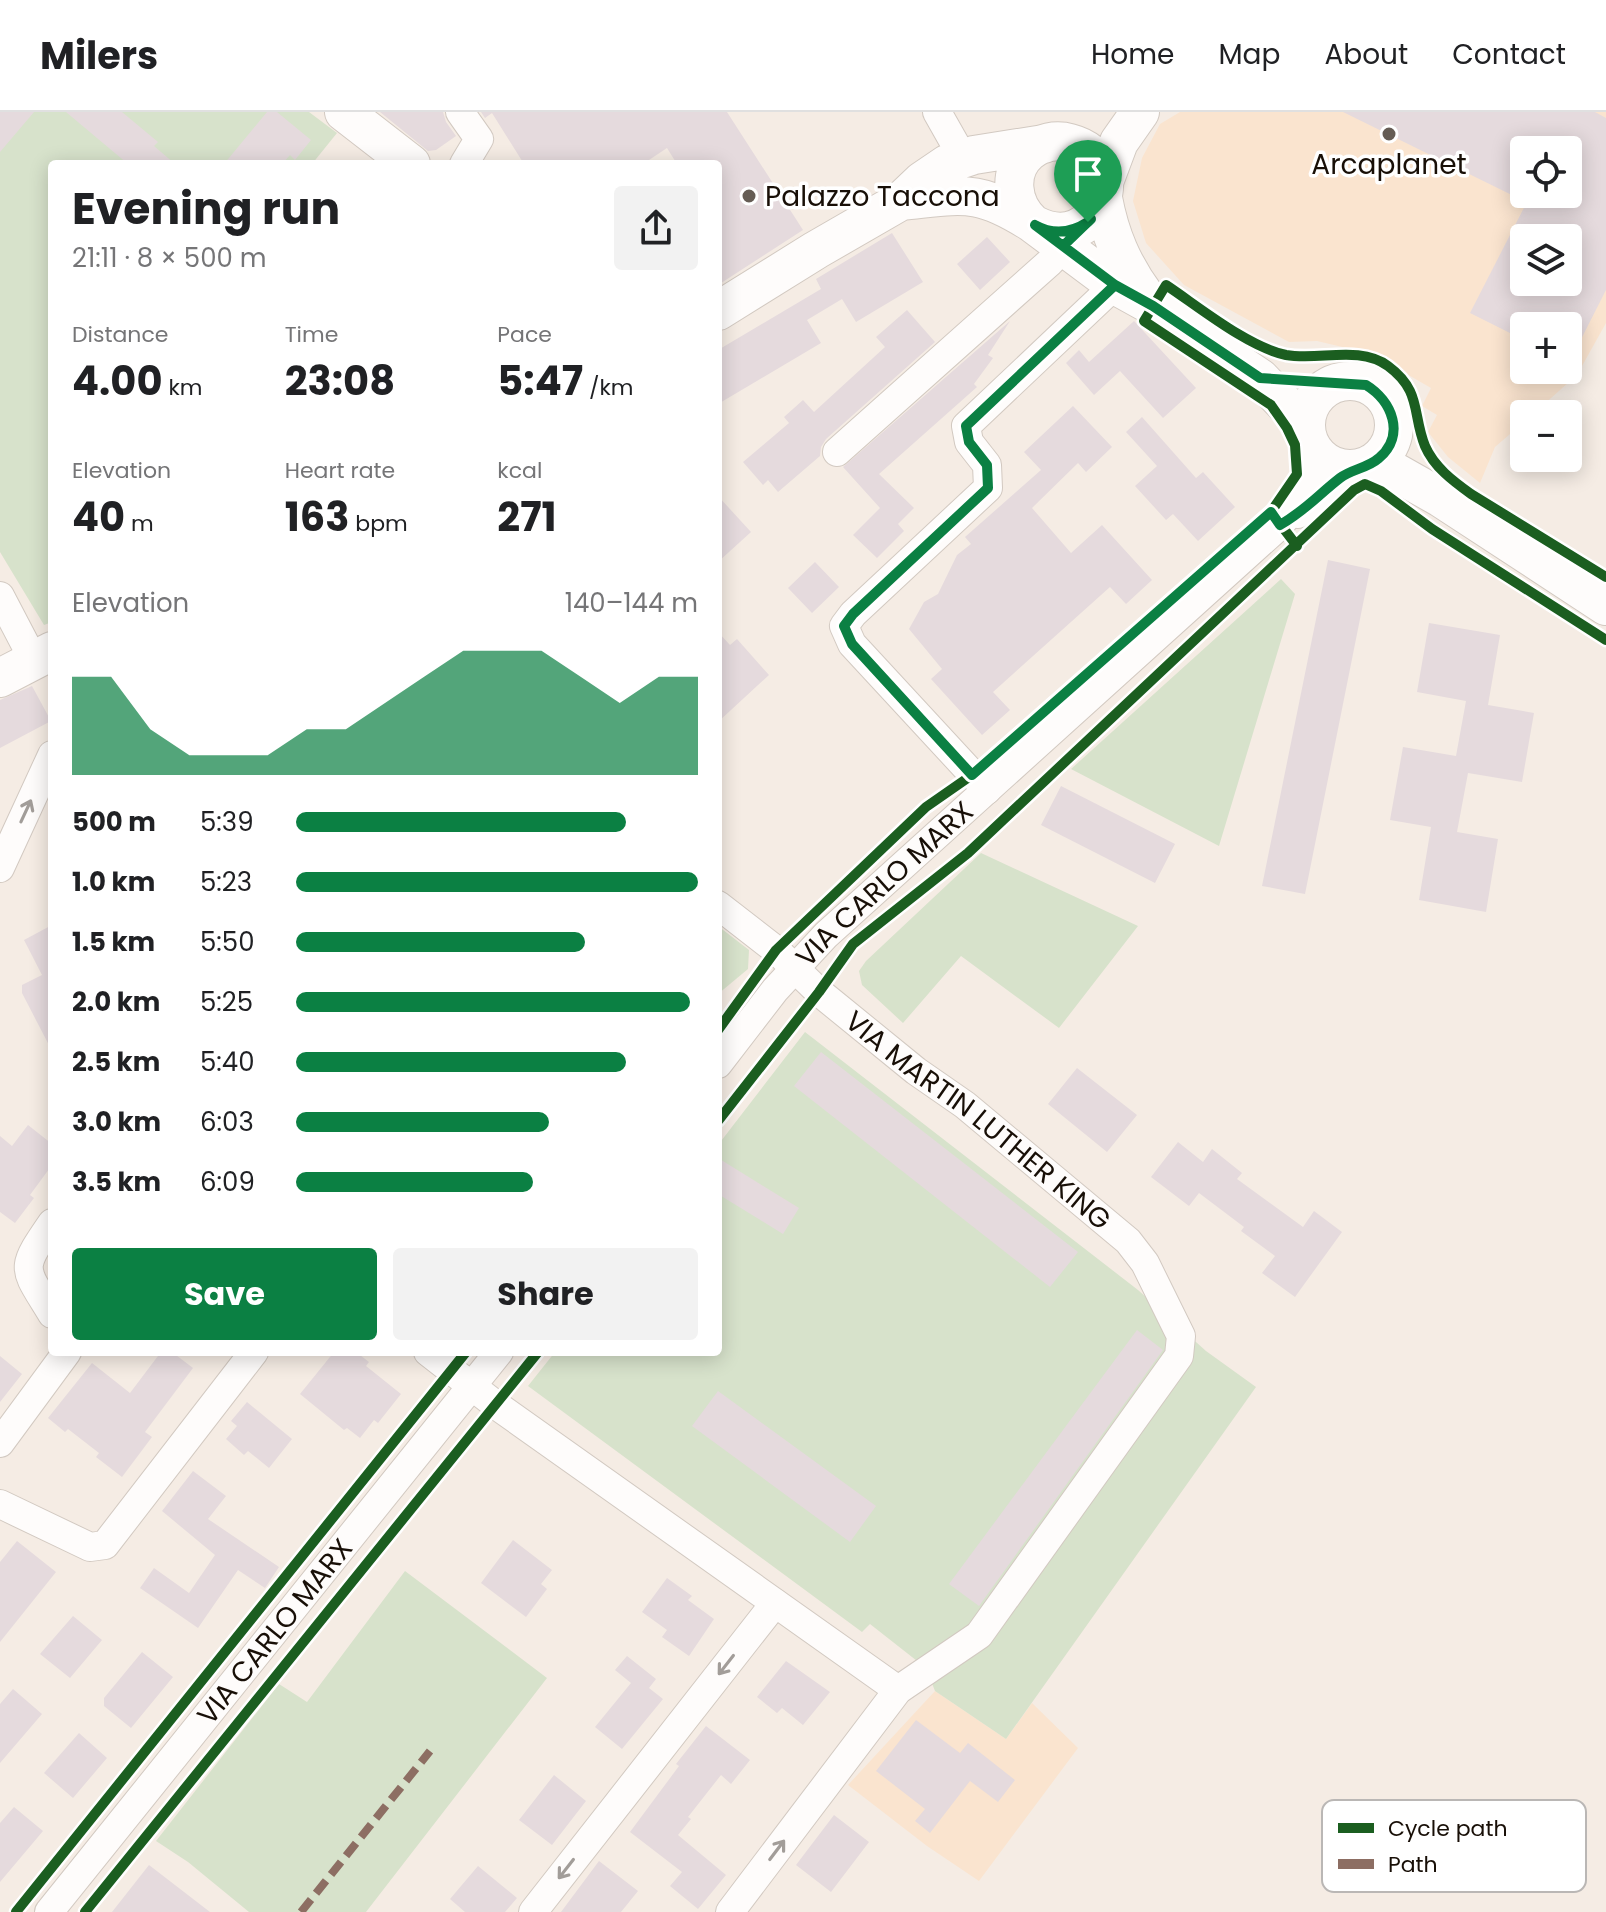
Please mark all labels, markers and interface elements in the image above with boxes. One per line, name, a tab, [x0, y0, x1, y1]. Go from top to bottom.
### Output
text: Milers	[40, 29, 158, 82]
text: Home	[1091, 35, 1174, 74]
text: Map	[1218, 35, 1280, 74]
text: About	[1324, 35, 1408, 74]
text: Contact	[1452, 35, 1566, 74]
marker: Arcaplanet	[1380, 125, 1398, 143]
map controls	[1510, 136, 1582, 472]
button: locate	[1510, 136, 1582, 208]
pin	[1054, 140, 1122, 222]
place label: Arcaplanet	[1311, 145, 1467, 184]
icon: arrive	[1066, 152, 1110, 196]
place label: Palazzo Taccona	[765, 177, 1000, 216]
text: Evening run	[72, 178, 340, 239]
button: share	[614, 186, 698, 270]
marker: Palazzo Taccona	[740, 187, 758, 205]
button: layers	[1510, 224, 1582, 296]
text: 21:11 · 8 × 500 m	[72, 240, 267, 276]
button: +	[1510, 312, 1582, 384]
text: Distance	[72, 319, 168, 350]
text: Time	[285, 319, 338, 350]
text: Pace	[497, 319, 552, 350]
text: 4.00	[72, 353, 163, 409]
text: 23:08	[285, 353, 395, 409]
text: 5:47	[497, 353, 583, 409]
text: km	[163, 372, 202, 403]
text: /km	[583, 372, 634, 403]
button: −	[1510, 400, 1582, 472]
text: Elevation	[72, 455, 171, 486]
text: Heart rate	[285, 455, 395, 486]
text: kcal	[497, 455, 542, 486]
text: 40	[72, 489, 125, 545]
text: 163	[285, 489, 349, 545]
text: 271	[497, 489, 557, 545]
text: m	[125, 508, 154, 539]
text: bpm	[349, 508, 408, 539]
text: Elevation	[72, 585, 189, 621]
text: 140–144 m	[565, 585, 698, 621]
street label: VIA CARLO MARX	[787, 792, 982, 976]
one-way arrow	[19, 800, 34, 824]
text: 500 m	[72, 804, 156, 840]
text: 5:39	[200, 804, 254, 840]
text: 1.0 km	[72, 864, 155, 900]
text: 5:23	[200, 864, 252, 900]
text: 1.5 km	[72, 924, 155, 960]
text: 5:50	[200, 924, 255, 960]
text: 2.0 km	[72, 984, 160, 1020]
text: 5:25	[200, 984, 253, 1020]
street label: VIA MARTIN LUTHER KING	[837, 1002, 1119, 1239]
text: 2.5 km	[72, 1044, 160, 1080]
text: 5:40	[200, 1044, 255, 1080]
text: 3.0 km	[72, 1104, 161, 1140]
text: 6:03	[200, 1104, 254, 1140]
text: 3.5 km	[72, 1164, 161, 1200]
text: 6:09	[200, 1164, 255, 1200]
button: Save	[72, 1248, 377, 1340]
button: Share	[393, 1248, 698, 1340]
street label: VIA CARLO MARX	[188, 1530, 362, 1733]
one-way arrow	[718, 1654, 735, 1675]
legend	[1322, 1800, 1586, 1892]
text: Cycle path	[1388, 1813, 1507, 1844]
one-way arrow	[768, 1840, 785, 1861]
text: Path	[1388, 1849, 1438, 1880]
one-way arrow	[558, 1858, 575, 1879]

